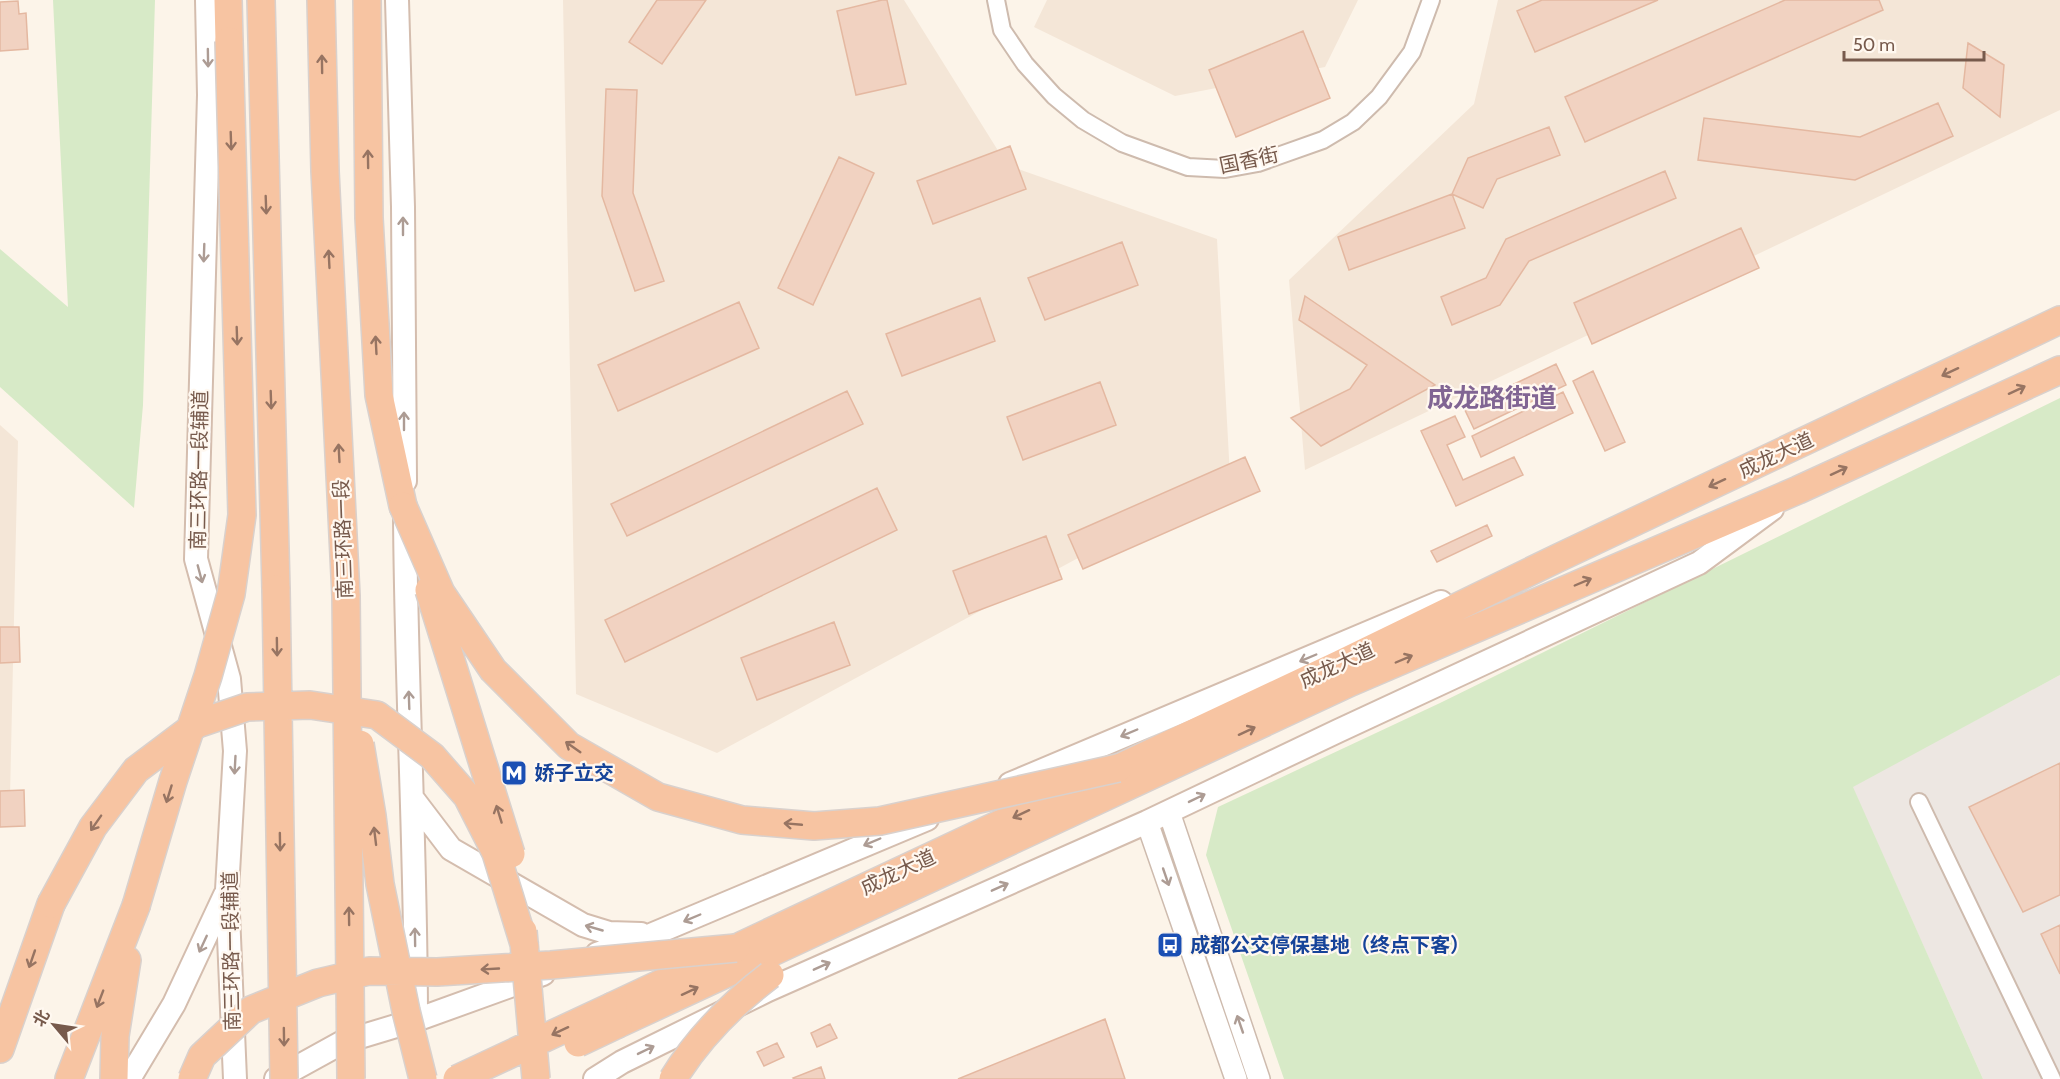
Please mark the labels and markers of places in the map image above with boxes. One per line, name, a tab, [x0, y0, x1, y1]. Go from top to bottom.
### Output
metro station icon: 娇子立交	[499, 758, 529, 788]
place label: 娇子立交	[534, 761, 614, 785]
bus stop icon: 成都公交停保基地（终点下客）	[1155, 930, 1185, 960]
place label: 成都公交停保基地（终点下客）	[1190, 933, 1470, 957]

